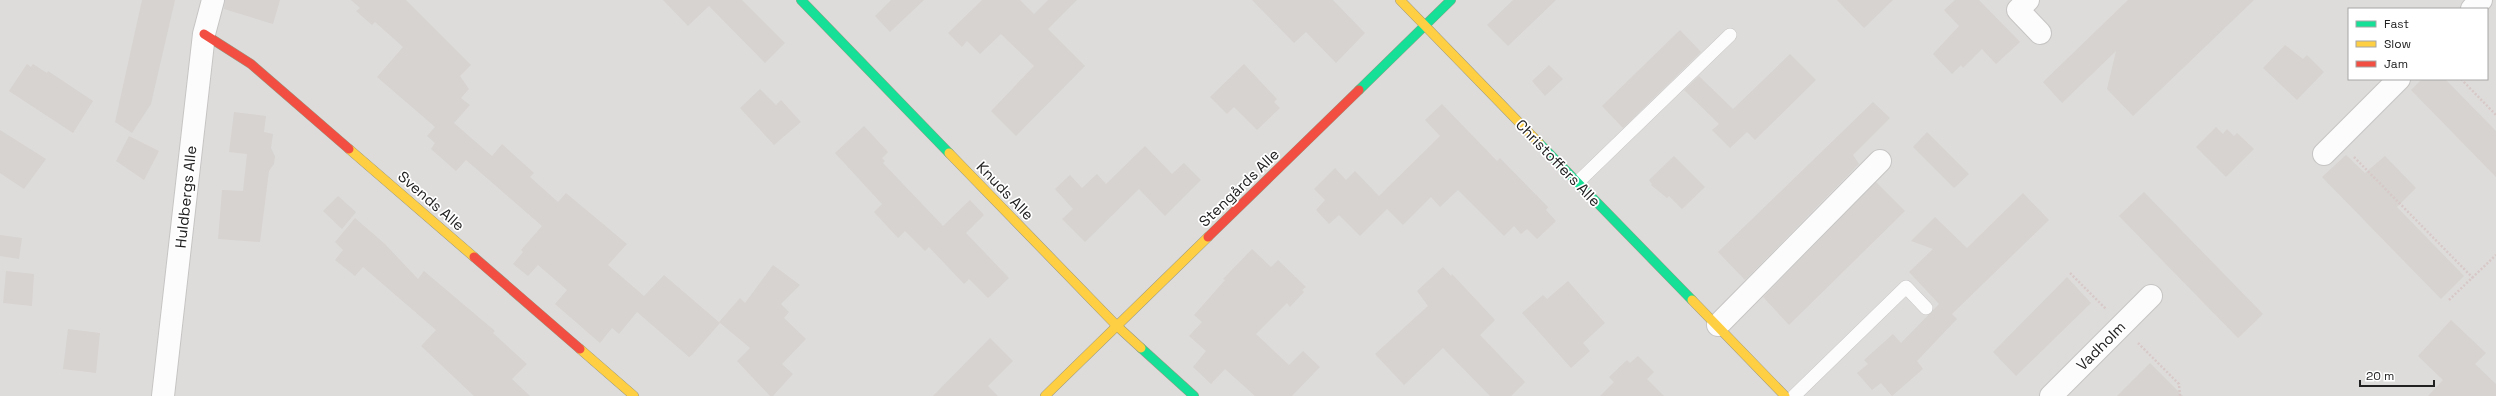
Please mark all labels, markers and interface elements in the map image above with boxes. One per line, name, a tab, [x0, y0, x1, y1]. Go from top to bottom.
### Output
legend	[2348, 8, 2488, 80]
text: Fast	[2384, 16, 2409, 32]
text: Slow	[2384, 36, 2411, 52]
text: Jam	[2384, 56, 2408, 72]
street label: Christoffers Alle	[1512, 115, 1605, 210]
street label: Stengårds Alle	[1194, 144, 1283, 231]
street label: Huldbergs Alle	[171, 145, 200, 249]
street label: Knuds Alle	[973, 157, 1038, 224]
street label: Svends Alle	[394, 167, 469, 235]
street label: Vadholm	[2072, 317, 2129, 374]
scale bar	[2360, 362, 2434, 388]
text: 20 m	[2366, 368, 2394, 384]

